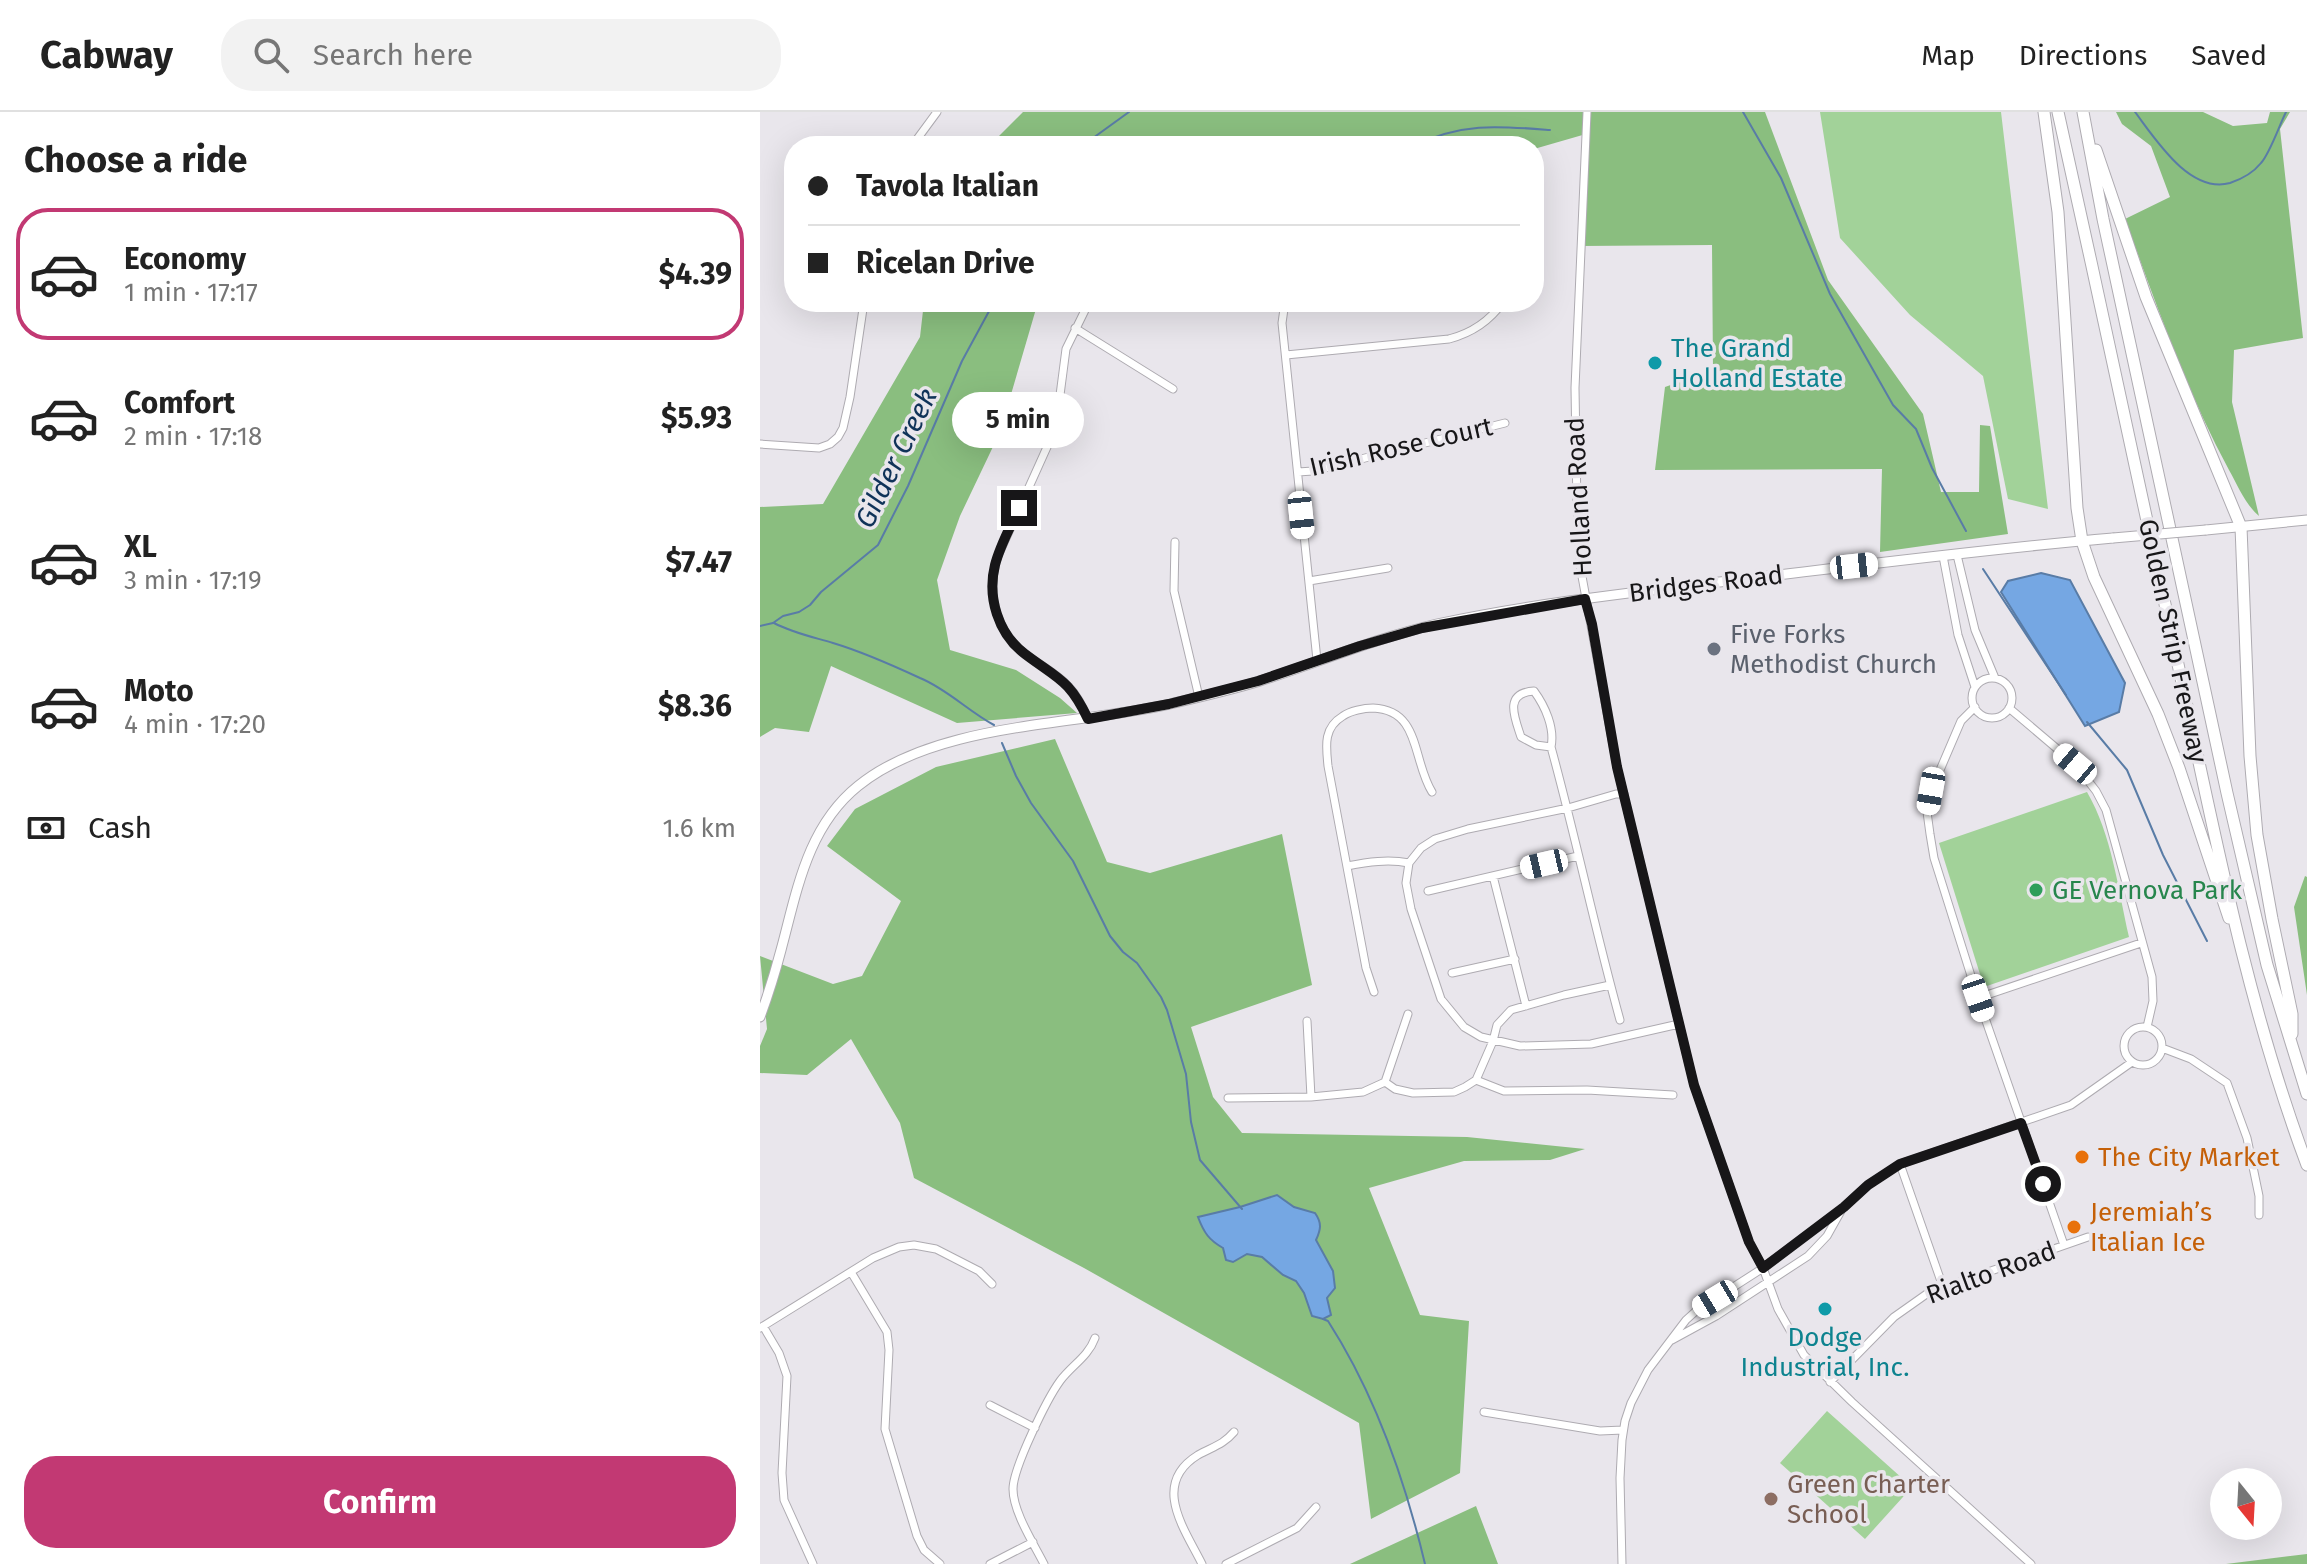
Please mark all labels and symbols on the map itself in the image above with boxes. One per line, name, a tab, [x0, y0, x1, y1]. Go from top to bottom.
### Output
place label: The Grand Holland Estate	[1671, 333, 1843, 394]
marker: The Grand Holland Estate	[1646, 354, 1664, 372]
water label: Gilder Creek	[848, 383, 944, 533]
callout: 5 min	[953, 392, 1085, 448]
street label: Irish Rose Court	[1307, 411, 1496, 483]
street label: Holland Road	[1559, 416, 1599, 578]
route end	[1001, 490, 1037, 526]
car	[1287, 490, 1315, 540]
street label: Golden Strip Freeway	[2132, 516, 2214, 766]
car	[1829, 552, 1879, 580]
street label: Bridges Road	[1627, 559, 1785, 609]
place label: Five Forks Methodist Church	[1730, 619, 1937, 680]
marker: Five Forks Methodist Church	[1705, 640, 1723, 658]
car	[2049, 739, 2101, 789]
car	[1915, 765, 1947, 817]
car	[1518, 847, 1570, 881]
place label: GE Vernova Park	[2052, 875, 2243, 906]
marker: GE Vernova Park	[2027, 881, 2045, 899]
car	[1959, 971, 1997, 1025]
place label: The City Market	[2098, 1142, 2280, 1173]
marker: The City Market	[2073, 1148, 2091, 1166]
route start	[2025, 1166, 2061, 1202]
place label: Jeremiah’s Italian Ice	[2090, 1197, 2212, 1258]
marker: Jeremiah’s Italian Ice	[2065, 1218, 2083, 1236]
street label: Rialto Road	[1922, 1235, 2060, 1311]
car	[1688, 1276, 1742, 1322]
marker: Dodge Industrial, Inc.	[1816, 1300, 1834, 1318]
place label: Dodge Industrial, Inc.	[1740, 1322, 1910, 1383]
north arrow	[2210, 1468, 2282, 1540]
place label: Green Charter School	[1787, 1469, 1950, 1530]
marker: Green Charter School	[1762, 1490, 1780, 1508]

